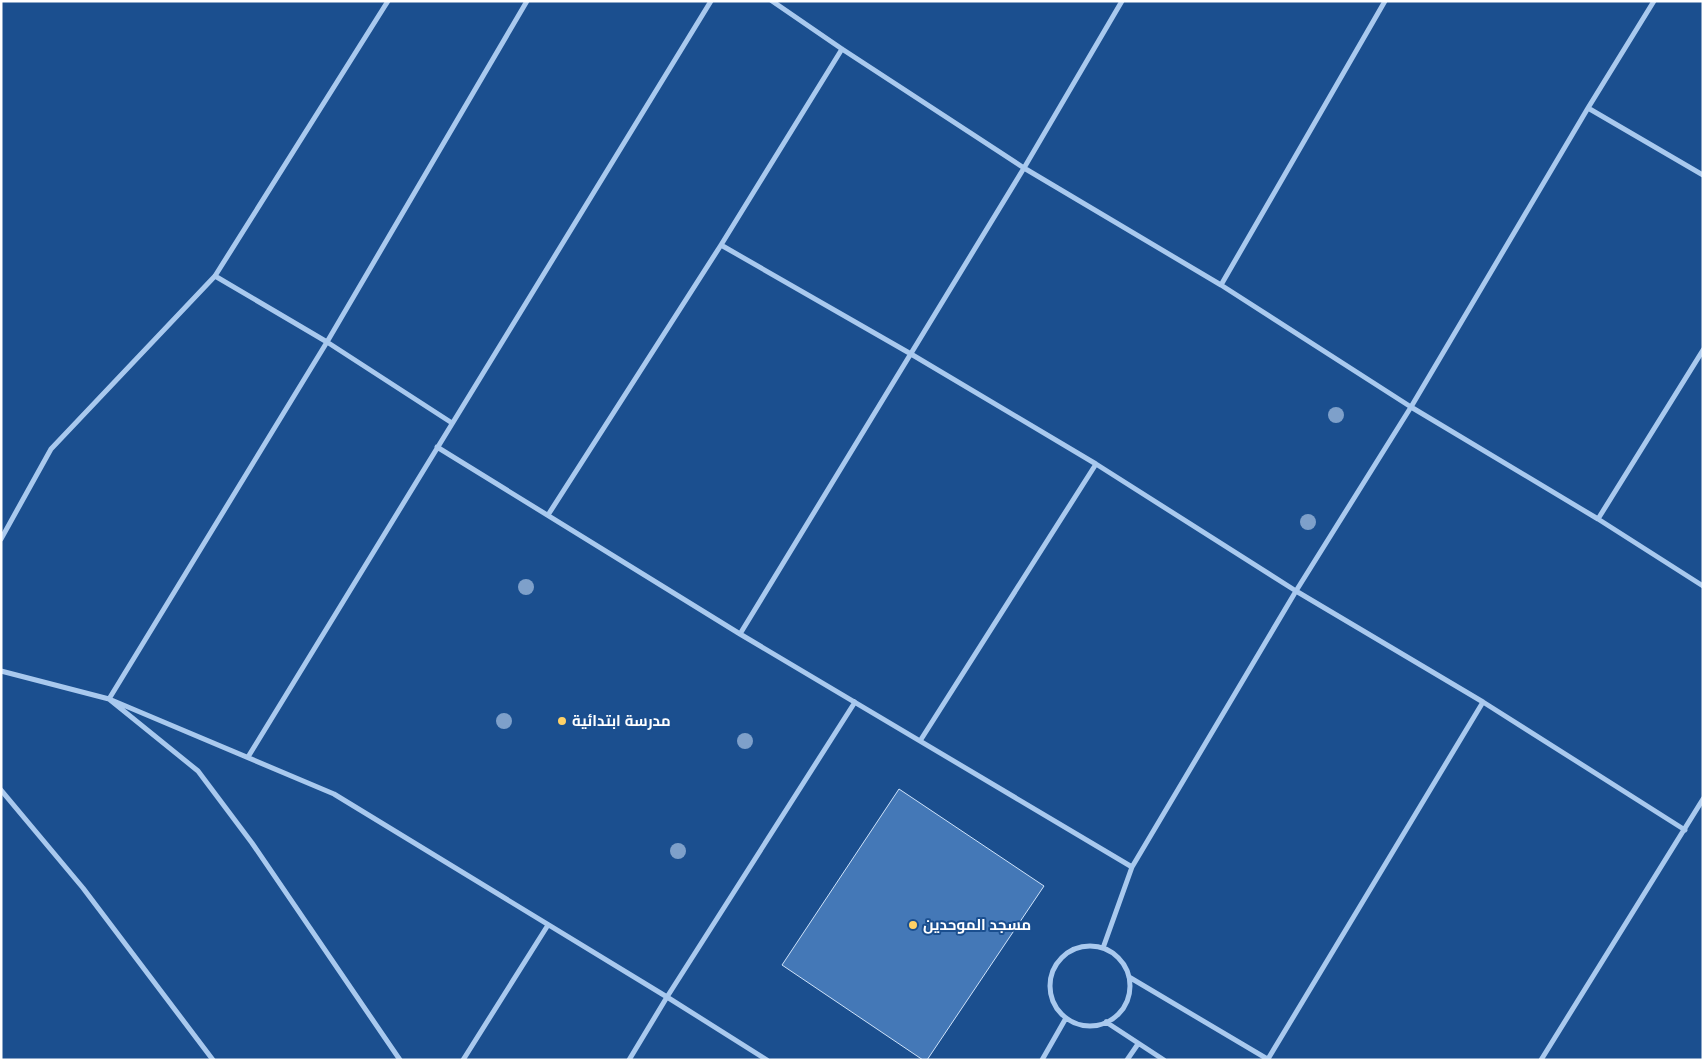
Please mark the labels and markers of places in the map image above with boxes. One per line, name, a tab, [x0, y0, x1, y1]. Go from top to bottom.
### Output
place label: مدرسة ابتدائية	[572, 712, 671, 730]
marker: مدرسة ابتدائية	[556, 715, 568, 727]
place label: مسجد الموحدين	[923, 916, 1031, 934]
marker: مسجد الموحدين	[907, 919, 919, 931]

